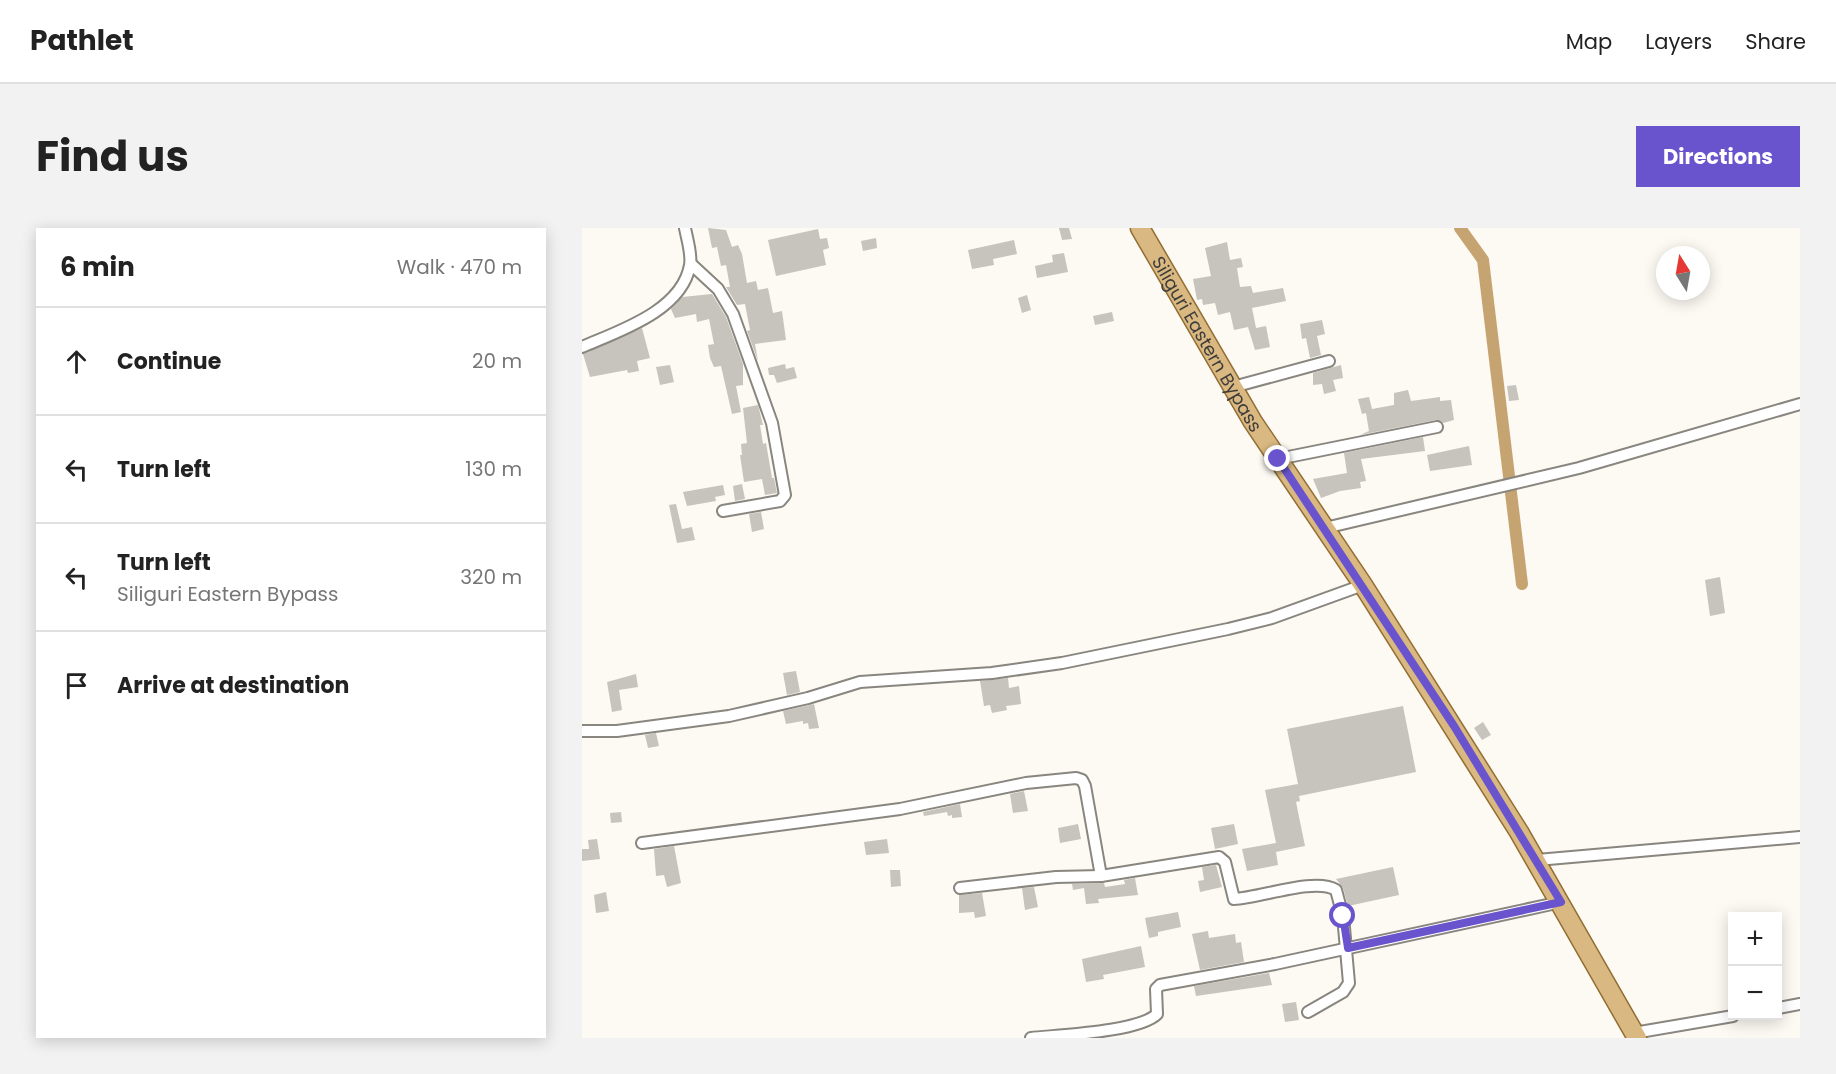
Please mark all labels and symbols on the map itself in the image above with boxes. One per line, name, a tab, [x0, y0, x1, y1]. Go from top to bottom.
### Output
north arrow	[1656, 246, 1710, 300]
street label: Siliguri Eastern Bypass	[1146, 251, 1269, 437]
route end	[1264, 445, 1290, 471]
route start	[1329, 902, 1355, 928]

